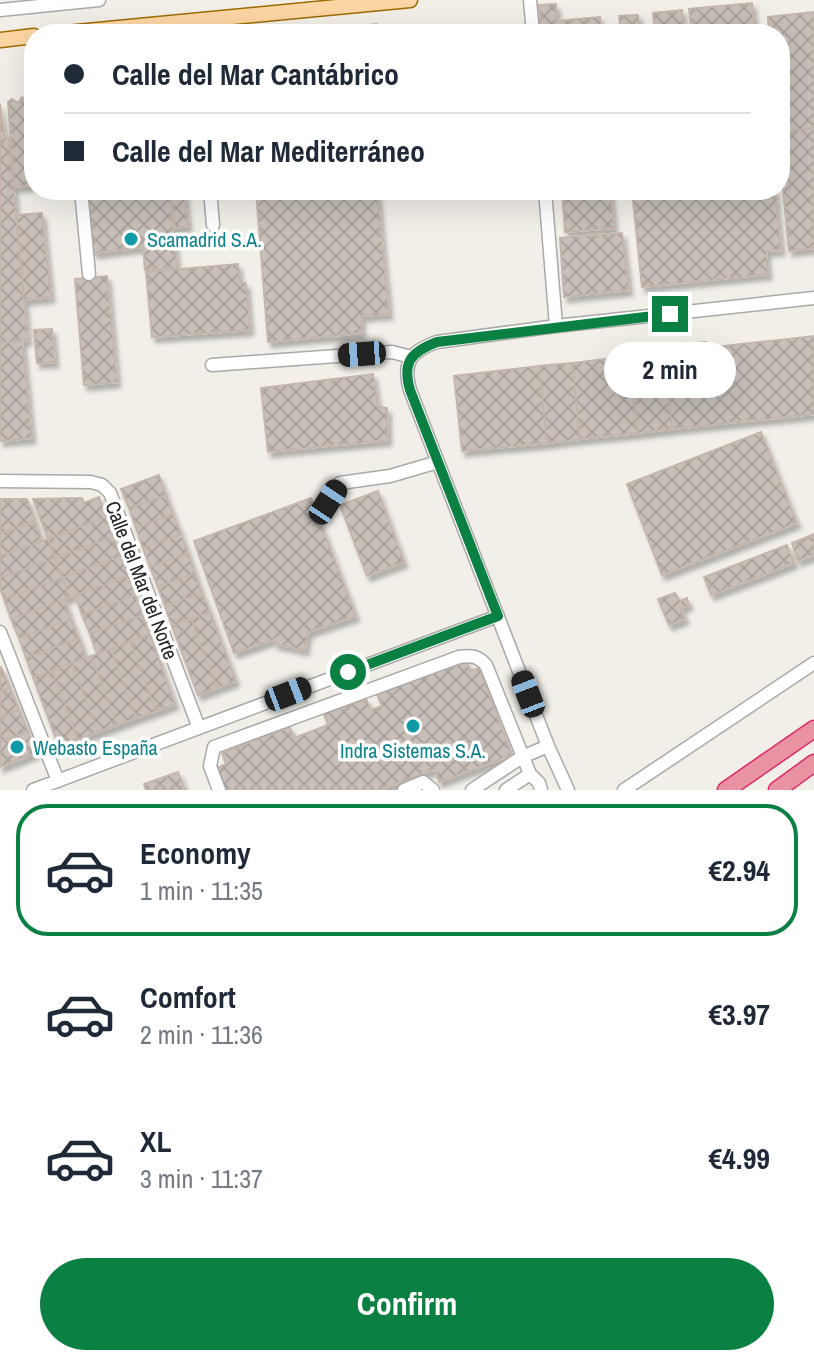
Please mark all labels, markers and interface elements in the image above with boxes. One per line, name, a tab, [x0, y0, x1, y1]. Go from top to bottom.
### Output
text: Calle del Mar Cantábrico	[112, 54, 399, 94]
text: Calle del Mar Mediterráneo	[112, 131, 425, 171]
place label: Scamadrid S.A.	[147, 226, 262, 253]
marker: Scamadrid S.A.	[122, 230, 140, 248]
route end	[652, 296, 688, 332]
car	[337, 340, 387, 368]
callout: 2 min	[604, 342, 736, 398]
text: 2 min	[642, 352, 698, 387]
car	[305, 475, 351, 529]
street label: Calle del Mar del Norte	[99, 497, 185, 663]
route start	[330, 654, 366, 690]
car	[508, 667, 548, 721]
car	[261, 674, 315, 714]
marker: Indra Sistemas S.A.	[404, 717, 422, 735]
place label: Webasto España	[33, 734, 158, 761]
place label: Indra Sistemas S.A.	[340, 737, 486, 764]
marker: Webasto España	[8, 738, 26, 756]
text: Economy	[140, 833, 251, 873]
icon: car	[44, 834, 116, 906]
text: €2.94	[708, 850, 770, 890]
text: 1 min · 11:35	[140, 873, 263, 908]
text: Comfort	[140, 977, 236, 1017]
icon: car	[44, 978, 116, 1050]
text: €3.97	[708, 994, 770, 1034]
text: 2 min · 11:36	[140, 1017, 263, 1052]
text: XL	[140, 1121, 171, 1161]
icon: car	[44, 1122, 116, 1194]
text: €4.99	[708, 1138, 770, 1178]
text: 3 min · 11:37	[140, 1161, 263, 1196]
button: Confirm	[40, 1258, 774, 1350]

